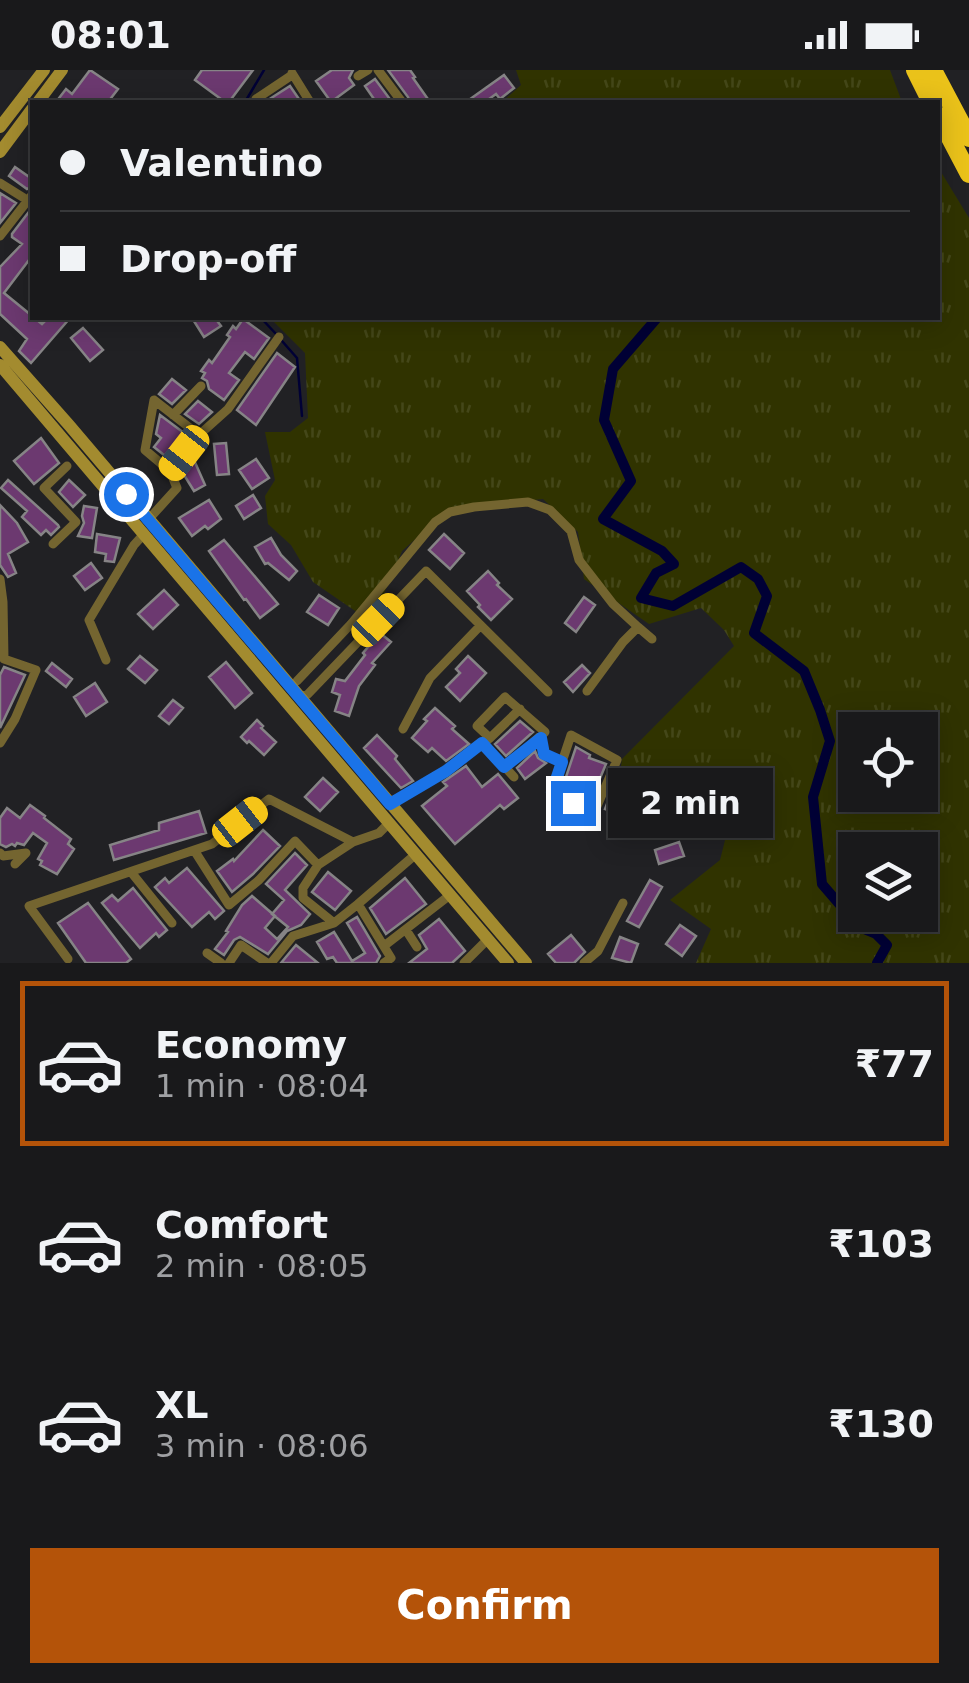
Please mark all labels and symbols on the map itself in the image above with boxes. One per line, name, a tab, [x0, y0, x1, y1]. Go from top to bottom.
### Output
car	[154, 420, 214, 486]
route start	[104, 472, 149, 517]
car	[346, 588, 410, 652]
callout: 2 min	[608, 768, 773, 838]
route end	[551, 781, 596, 826]
car	[207, 792, 273, 852]

